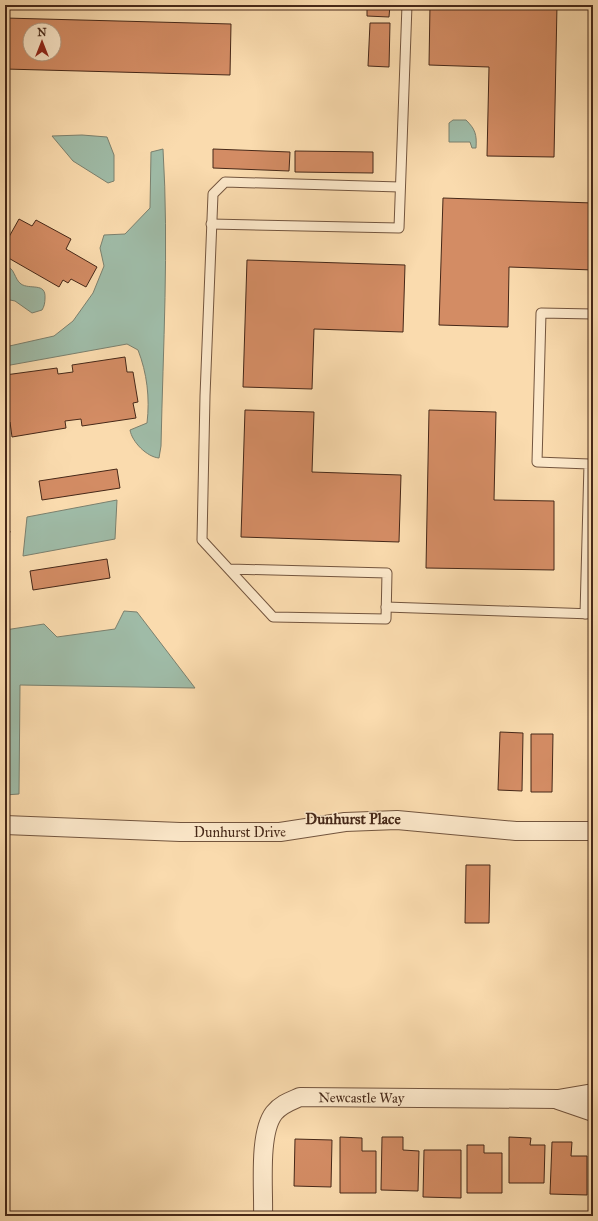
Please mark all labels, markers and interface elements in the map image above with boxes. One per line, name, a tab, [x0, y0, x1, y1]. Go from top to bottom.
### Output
north arrow	[22, 22, 62, 62]
text: N	[37, 26, 47, 39]
district label: Dunhurst Place	[305, 810, 401, 828]
street label: Dunhurst Drive	[194, 823, 287, 841]
street label: Newcastle Way	[318, 1089, 405, 1106]

